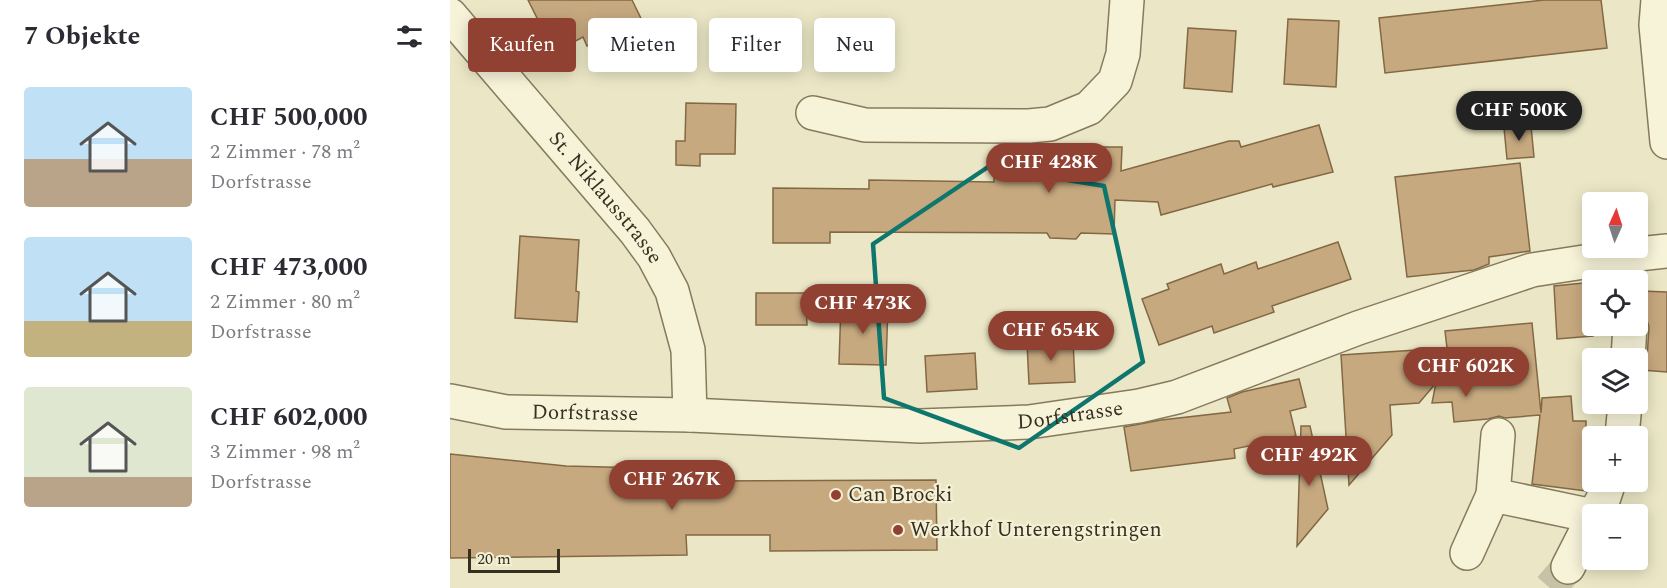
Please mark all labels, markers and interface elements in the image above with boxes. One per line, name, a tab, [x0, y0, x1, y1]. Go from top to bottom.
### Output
text: 7 Objekte	[24, 16, 140, 56]
chip: Kaufen	[468, 18, 576, 72]
chip: Mieten	[588, 18, 697, 72]
chip: Filter	[709, 18, 802, 72]
chip: Neu	[814, 18, 895, 72]
icon: filters	[393, 20, 426, 53]
pin: CHF 500K	[1457, 91, 1581, 142]
text: CHF 500K	[1470, 95, 1568, 125]
text: CHF 500,000	[210, 97, 368, 137]
icon: home	[72, 111, 144, 183]
street label: St. Niklausstrasse	[540, 124, 671, 270]
text: 2 Zimmer · 78 m²	[210, 137, 360, 167]
pin: CHF 428K	[987, 143, 1111, 194]
text: CHF 428K	[1000, 147, 1098, 177]
text: Dorfstrasse	[210, 167, 312, 197]
north arrow	[1582, 192, 1648, 258]
map controls	[1582, 192, 1648, 570]
text: CHF 473,000	[210, 247, 368, 287]
icon: home	[72, 261, 144, 333]
button: locate	[1582, 270, 1648, 336]
pin: CHF 473K	[801, 284, 925, 335]
text: 2 Zimmer · 80 m²	[210, 287, 360, 317]
text: CHF 473K	[814, 288, 912, 318]
pin: CHF 654K	[989, 311, 1113, 362]
text: CHF 654K	[1002, 315, 1100, 345]
text: Dorfstrasse	[210, 317, 312, 347]
pin: CHF 602K	[1404, 347, 1528, 398]
button: layers	[1582, 348, 1648, 414]
text: CHF 602K	[1417, 351, 1515, 381]
street label: Dorfstrasse	[1017, 392, 1125, 438]
street label: Dorfstrasse	[531, 396, 639, 430]
text: CHF 602,000	[210, 397, 368, 437]
icon: home	[72, 411, 144, 483]
button: +	[1582, 426, 1648, 492]
pin: CHF 492K	[1247, 436, 1371, 487]
text: 3 Zimmer · 98 m²	[210, 437, 360, 467]
text: CHF 492K	[1260, 440, 1358, 470]
pin: CHF 267K	[610, 460, 734, 511]
text: CHF 267K	[623, 464, 721, 494]
text: Dorfstrasse	[210, 467, 312, 497]
place label: Can Brocki	[848, 479, 953, 511]
marker: Can Brocki	[829, 488, 843, 502]
button: −	[1582, 504, 1648, 570]
place label: Werkhof Unterengstringen	[910, 514, 1162, 546]
marker: Werkhof Unterengstringen	[891, 523, 905, 537]
scale bar	[468, 546, 560, 574]
text: 20 m	[477, 547, 511, 571]

